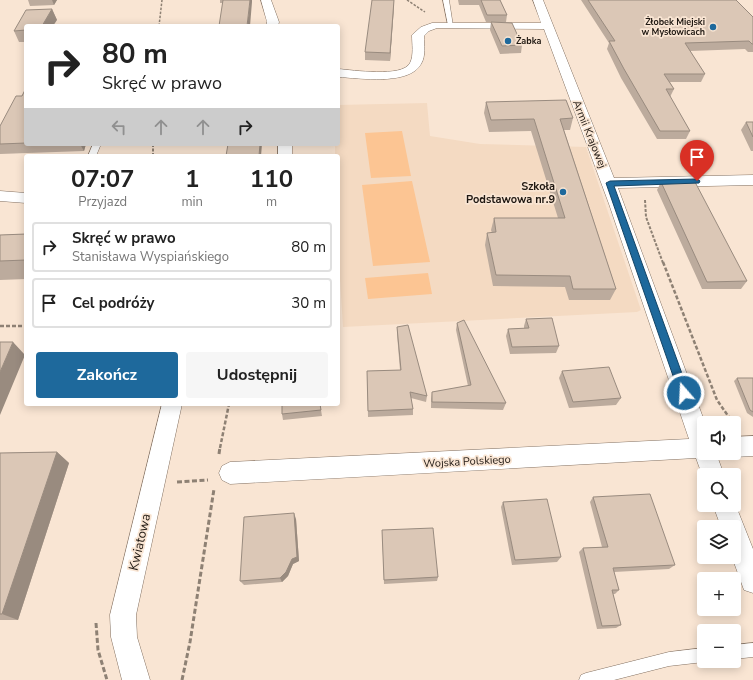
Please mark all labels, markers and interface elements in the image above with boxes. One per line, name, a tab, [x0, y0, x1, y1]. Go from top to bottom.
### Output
place label: Żłobek Miejski w Mysłowicach	[641, 16, 705, 38]
marker: Żłobek Miejski w Mysłowicach	[708, 22, 718, 32]
text: 80 m	[102, 35, 168, 73]
place label: Żabka	[516, 35, 541, 47]
marker: Żabka	[503, 36, 513, 46]
icon: right	[36, 40, 88, 92]
text: Skręć w prawo	[102, 71, 222, 95]
street label: Armii Krajowej	[569, 98, 610, 170]
icon: left	[108, 116, 130, 138]
icon: ahead	[150, 116, 172, 138]
icon: ahead	[192, 116, 214, 138]
icon: right	[234, 116, 256, 138]
pin	[680, 140, 714, 181]
icon: arrive	[686, 146, 708, 168]
text: 07:07	[71, 163, 134, 195]
text: 1	[185, 163, 199, 195]
text: 110	[250, 163, 293, 195]
place label: Szkoła Podstawowa nr.9	[466, 179, 555, 207]
marker: Szkoła Podstawowa nr.9	[558, 187, 568, 197]
text: Przyjazd	[78, 193, 127, 211]
text: min	[181, 193, 203, 211]
text: m	[266, 193, 277, 211]
text: Skręć w prawo	[72, 228, 176, 248]
icon: right	[38, 236, 60, 258]
text: 80 m	[291, 237, 326, 257]
text: Stanisława Wyspiańskiego	[72, 248, 229, 266]
icon: arrive	[38, 292, 60, 314]
text: Cel podróży	[72, 293, 154, 313]
text: 30 m	[291, 293, 326, 313]
button: Zakończ	[36, 352, 178, 398]
button: Udostępnij	[186, 352, 328, 398]
position arrow	[663, 372, 705, 414]
map controls	[697, 416, 741, 668]
button: sound	[697, 416, 741, 460]
street label: Wojska Polskiego	[423, 452, 511, 471]
button: search	[697, 468, 741, 512]
street label: Kwiatowa	[125, 512, 155, 572]
button: layers	[697, 520, 741, 564]
button: +	[697, 572, 741, 616]
button: −	[697, 624, 741, 668]

